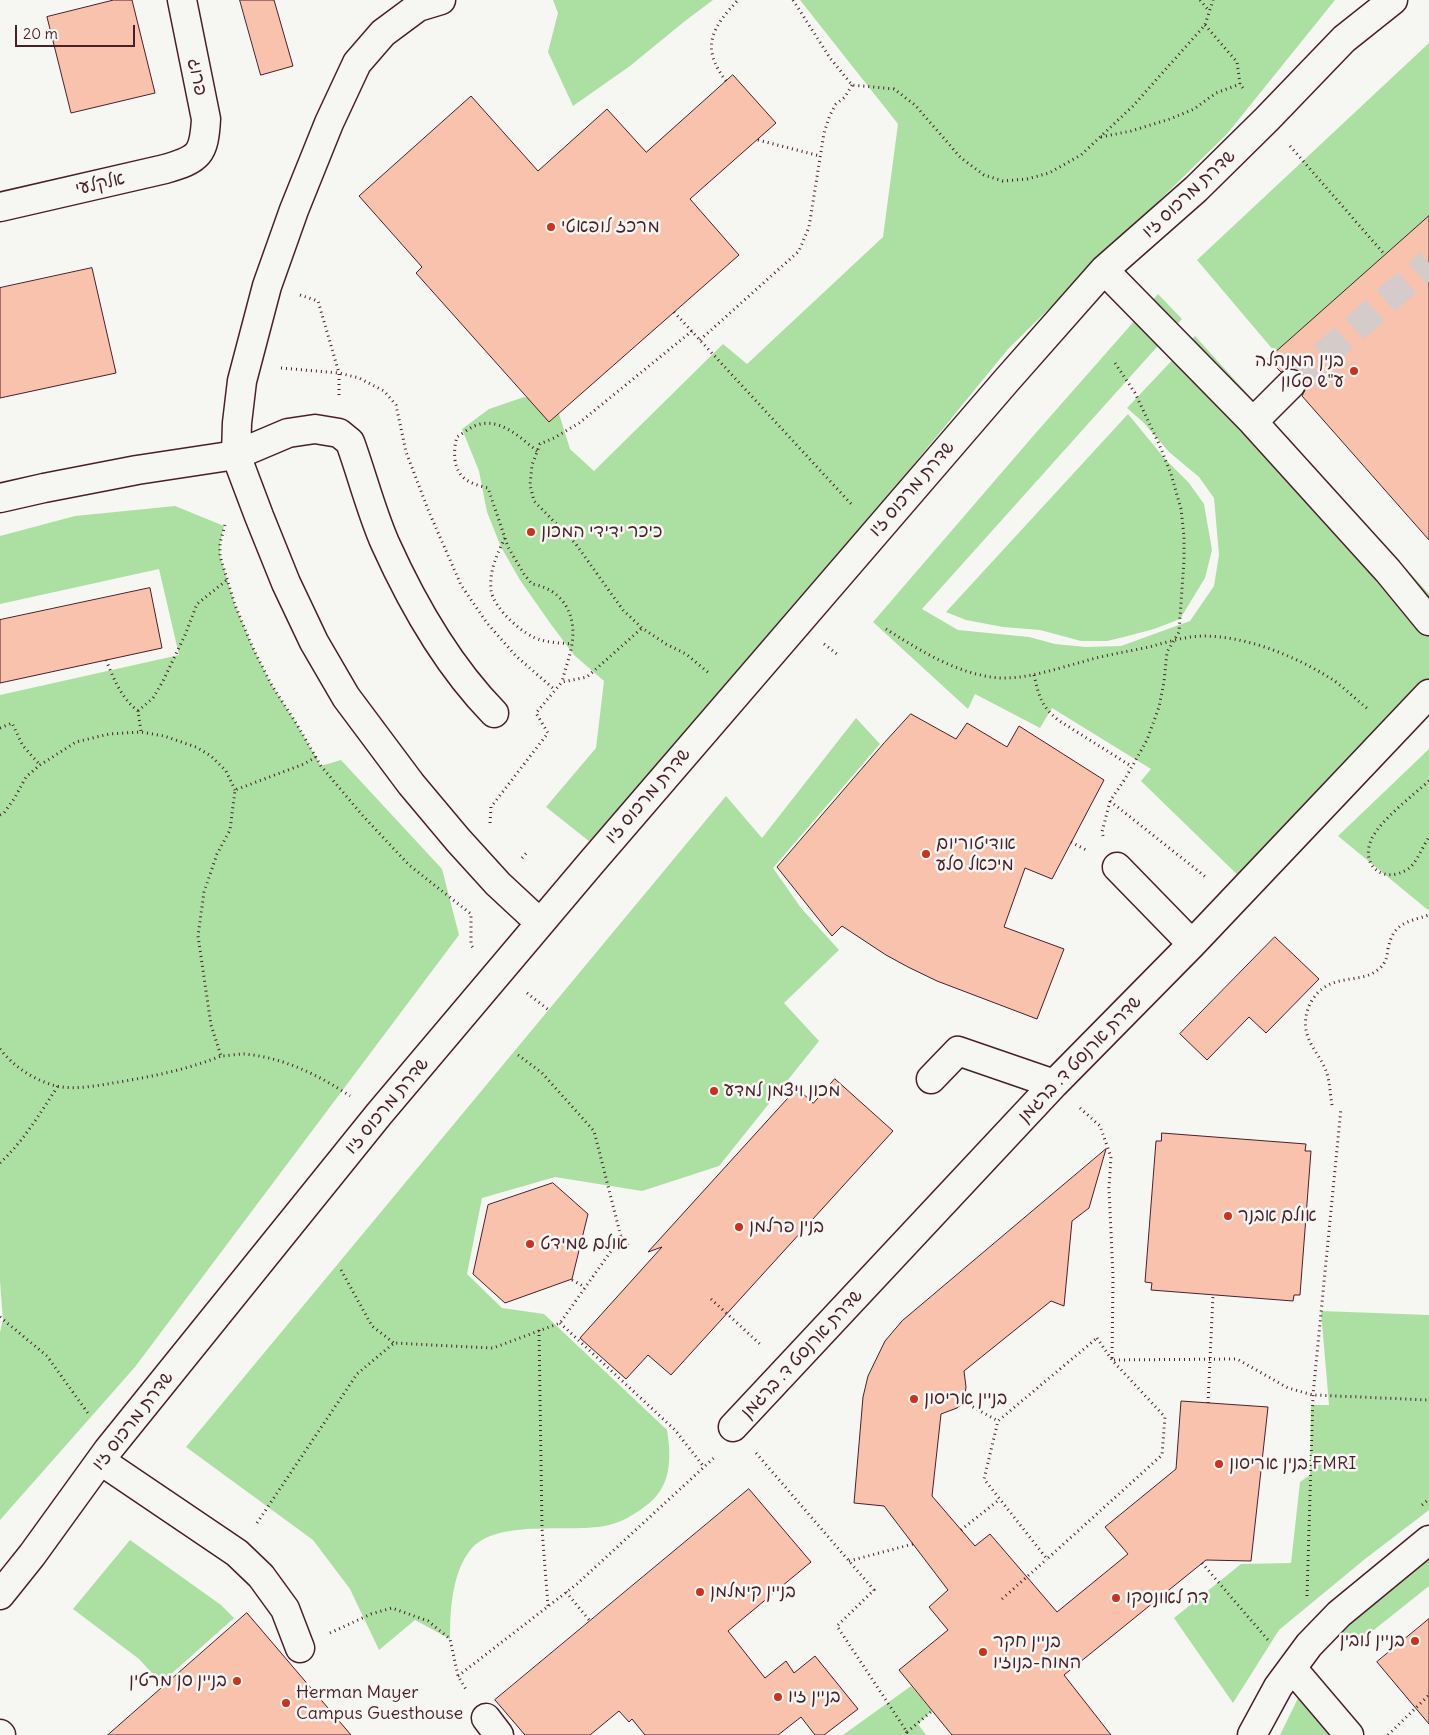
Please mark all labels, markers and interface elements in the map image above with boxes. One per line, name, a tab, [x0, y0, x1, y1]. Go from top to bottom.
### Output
scale bar	[18, 15, 138, 47]
text: 20 m	[23, 24, 58, 43]
street label: פרוג	[183, 56, 211, 98]
street label: שדרת מרכוס זיו	[1138, 145, 1240, 243]
street label: אלקלעי	[73, 168, 127, 200]
place label: מרכז לופאטי	[561, 216, 660, 238]
marker: מרכז לופאטי	[545, 221, 557, 233]
place label: בנין המנהלה ע"ש סטון	[1255, 350, 1344, 392]
marker: בנין המנהלה ע"ש סטון	[1348, 365, 1360, 377]
street label: שדרת מרכוס זיו	[865, 437, 959, 541]
place label: כיכר ידידי המכון	[541, 521, 662, 543]
marker: כיכר ידידי המכון	[525, 526, 537, 538]
street label: שדרת מרכוס זיו	[601, 744, 695, 848]
place label: אודיטוריום מיכאל סלע	[936, 833, 1016, 876]
marker: אודיטוריום מיכאל סלע	[920, 848, 932, 860]
street label: שדרת ארנסט ד. ברגמן	[1014, 991, 1146, 1127]
street label: שדרת מרכוס זיו	[340, 1053, 434, 1159]
place label: מכון ויצמן למדע	[724, 1080, 840, 1102]
marker: מכון ויצמן למדע	[708, 1085, 720, 1097]
place label: אולם אבנר	[1238, 1205, 1317, 1227]
marker: אולם אבנר	[1222, 1210, 1234, 1222]
place label: בנין פרלמן	[749, 1216, 824, 1238]
marker: בנין פרלמן	[733, 1221, 745, 1233]
place label: אולם שמידט	[540, 1233, 628, 1255]
marker: אולם שמידט	[524, 1238, 536, 1250]
street label: שדרת ארנסט ד. ברגמן	[737, 1285, 867, 1423]
street label: שדרת מרכוס זיו	[88, 1367, 178, 1475]
place label: בניין אריסון	[924, 1388, 1007, 1410]
marker: בניין אריסון	[908, 1393, 920, 1405]
place label: בנין אריסון FMRI	[1229, 1453, 1356, 1475]
marker: בנין אריסון FMRI	[1213, 1458, 1225, 1470]
place label: בניין קימלמן	[710, 1581, 796, 1603]
marker: בניין קימלמן	[694, 1586, 706, 1598]
place label: דה לאונסקו	[1126, 1587, 1209, 1609]
marker: דה לאונסקו	[1110, 1592, 1122, 1604]
place label: בניין לובין	[1340, 1630, 1405, 1652]
place label: בניין חקר המוח-בנוזיו	[993, 1631, 1081, 1674]
marker: בניין לובין	[1409, 1635, 1421, 1647]
marker: בניין חקר המוח-בנוזיו	[977, 1646, 989, 1658]
place label: בניין סן מרטין	[129, 1670, 227, 1692]
marker: בניין סן מרטין	[231, 1675, 243, 1687]
place label: Herman Mayer Campus Guesthouse	[296, 1682, 463, 1725]
place label: בניין זיו	[788, 1686, 841, 1708]
marker: בניין זיו	[772, 1691, 784, 1703]
marker: Herman Mayer Campus Guesthouse	[280, 1697, 292, 1709]

